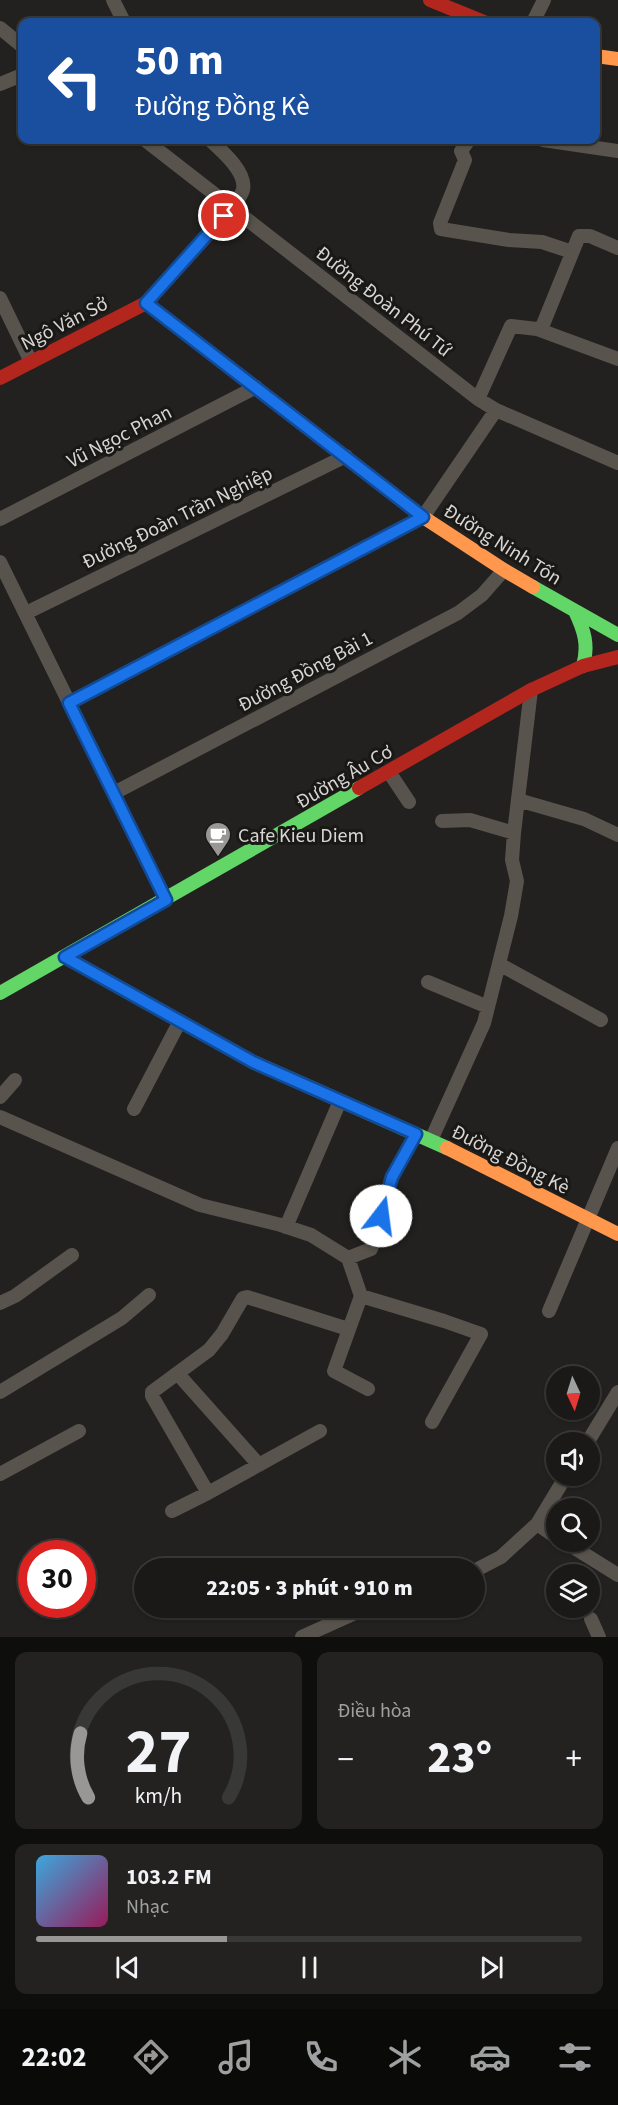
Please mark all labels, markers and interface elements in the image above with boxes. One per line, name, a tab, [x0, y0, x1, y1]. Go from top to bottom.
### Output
text: 50 m	[135, 31, 224, 91]
icon: left	[36, 42, 114, 120]
text: Đường Đồng Kè	[135, 87, 310, 126]
pin	[198, 190, 249, 241]
icon: arrive	[207, 199, 240, 232]
street label: Đường Đoàn Phú Tứ	[310, 240, 458, 364]
street label: Ngô Văn Sở	[16, 290, 113, 358]
street label: Vũ Ngọc Phan	[62, 398, 177, 475]
street label: Đường Đoàn Trần Nghiệp	[77, 460, 277, 576]
street label: Đường Ninh Tốn	[438, 497, 567, 592]
street label: Đường Đồng Bài 1	[233, 625, 378, 719]
street label: Đường Âu Cơ	[291, 738, 398, 816]
cafe icon: Cafe Kieu Diem	[203, 820, 233, 858]
place label: Cafe Kieu Diem	[238, 822, 364, 850]
street label: Đường Đồng Kè	[447, 1118, 575, 1202]
position arrow	[349, 1184, 413, 1248]
north arrow	[546, 1366, 600, 1420]
map controls	[546, 1366, 600, 1618]
button: sound	[546, 1432, 600, 1486]
button: search	[546, 1498, 600, 1552]
speed limit sign: 30	[18, 1540, 96, 1618]
button: layers	[546, 1564, 600, 1618]
text: 22:05 · 3 phút · 910 m	[206, 1572, 413, 1604]
text: Điều hòa	[338, 1697, 411, 1725]
text: 27	[125, 1708, 191, 1797]
text: 23°	[427, 1726, 492, 1790]
text: −	[338, 1736, 354, 1783]
text: +	[566, 1736, 582, 1783]
text: km/h	[134, 1781, 182, 1812]
text: 103.2 FM	[126, 1861, 212, 1893]
text: Nhạc	[126, 1893, 169, 1921]
icon: previous	[111, 1951, 144, 1984]
icon: pause	[293, 1951, 326, 1984]
icon: next	[475, 1951, 508, 1984]
icon: directions	[130, 2036, 172, 2078]
icon: music	[215, 2036, 257, 2078]
icon: phone	[300, 2036, 342, 2078]
icon: climate	[384, 2036, 426, 2078]
icon: car	[469, 2036, 511, 2078]
icon: filters	[554, 2036, 596, 2078]
text: 22:02	[21, 2038, 87, 2077]

